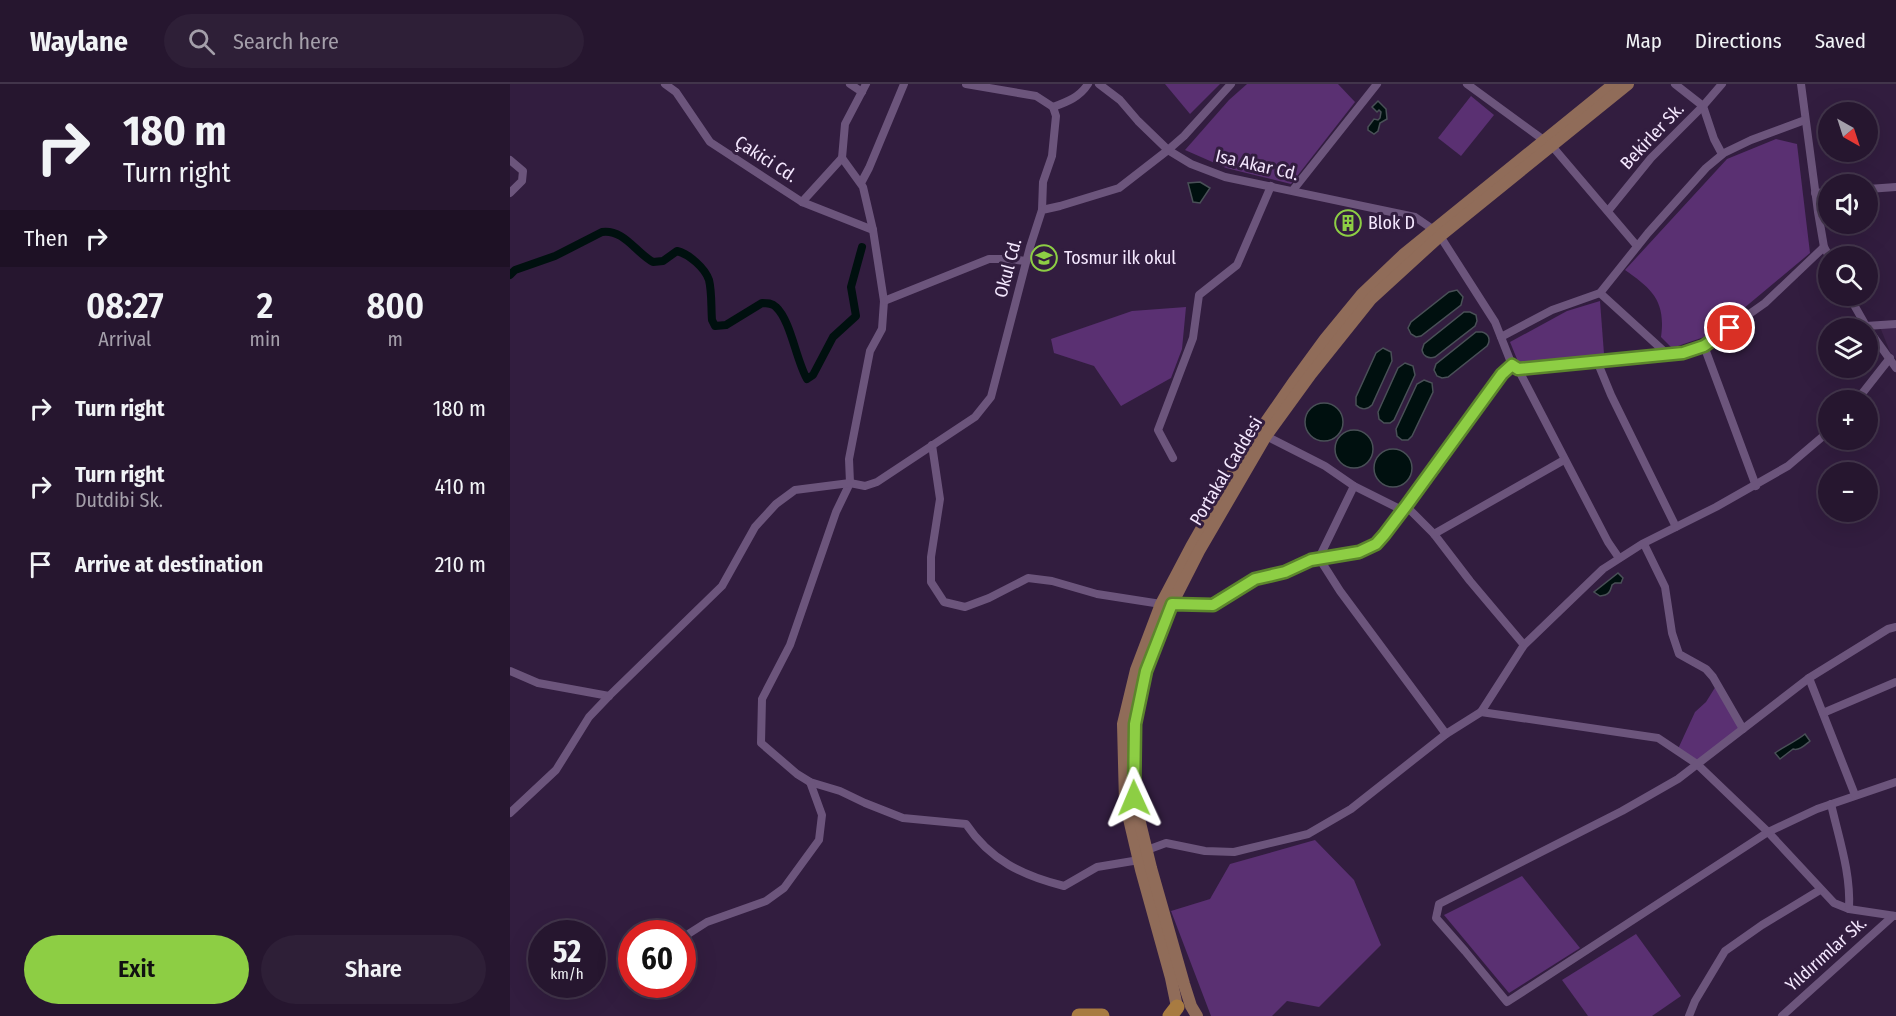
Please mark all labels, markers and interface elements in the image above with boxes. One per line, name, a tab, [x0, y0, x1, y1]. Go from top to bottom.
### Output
search box	[164, 14, 584, 68]
text: Waylane	[30, 25, 128, 58]
icon: search	[185, 25, 218, 58]
text: Search here	[233, 28, 339, 55]
text: Map	[1625, 28, 1662, 54]
text: Directions	[1695, 28, 1782, 54]
text: Saved	[1815, 28, 1866, 54]
street label: Bekirler Sk.	[1616, 98, 1689, 174]
north arrow	[1818, 102, 1878, 162]
map controls	[1818, 102, 1878, 522]
text: 180 m	[123, 106, 227, 156]
icon: right	[24, 108, 102, 186]
street label: Çakici Cd.	[731, 131, 801, 187]
street label: Isa Akar Cd.	[1213, 145, 1301, 185]
text: Turn right	[123, 157, 231, 189]
button: sound	[1818, 174, 1878, 234]
building icon: Blok D	[1333, 208, 1363, 238]
place label: Blok D	[1368, 212, 1415, 234]
icon: right	[80, 222, 113, 255]
text: Then	[24, 225, 68, 252]
street label: Okul Cd.	[990, 236, 1026, 300]
school or university icon: Tosmur ilk okul	[1029, 243, 1059, 273]
button: search	[1818, 246, 1878, 306]
place label: Tosmur ilk okul	[1064, 247, 1176, 269]
text: 08:27	[86, 284, 164, 328]
text: 2	[257, 284, 273, 328]
text: 800	[366, 284, 424, 328]
pin	[1704, 302, 1755, 353]
icon: arrive	[1713, 311, 1746, 344]
button: layers	[1818, 318, 1878, 378]
text: Arrival	[98, 327, 151, 351]
text: min	[250, 327, 281, 351]
text: m	[388, 327, 403, 351]
button: +	[1818, 390, 1878, 450]
icon: right	[24, 392, 57, 425]
text: Turn right	[75, 395, 164, 422]
text: 180 m	[433, 395, 486, 422]
street label: Portakal Caddesi	[1185, 413, 1267, 529]
text: Turn right	[75, 461, 164, 488]
button: −	[1818, 462, 1878, 522]
icon: right	[24, 470, 57, 503]
text: 410 m	[434, 473, 486, 500]
text: Dutdibi Sk.	[75, 488, 163, 512]
icon: arrive	[24, 548, 57, 581]
text: Arrive at destination	[75, 551, 263, 578]
text: 210 m	[435, 551, 486, 578]
position arrow	[1102, 766, 1166, 830]
street label: Yıldırımlar Sk.	[1781, 912, 1871, 996]
speed limit sign: 60	[618, 920, 696, 998]
text: 52	[553, 934, 581, 970]
button: Exit	[24, 935, 249, 1004]
button: Share	[261, 935, 486, 1004]
text: km/h	[550, 965, 584, 983]

